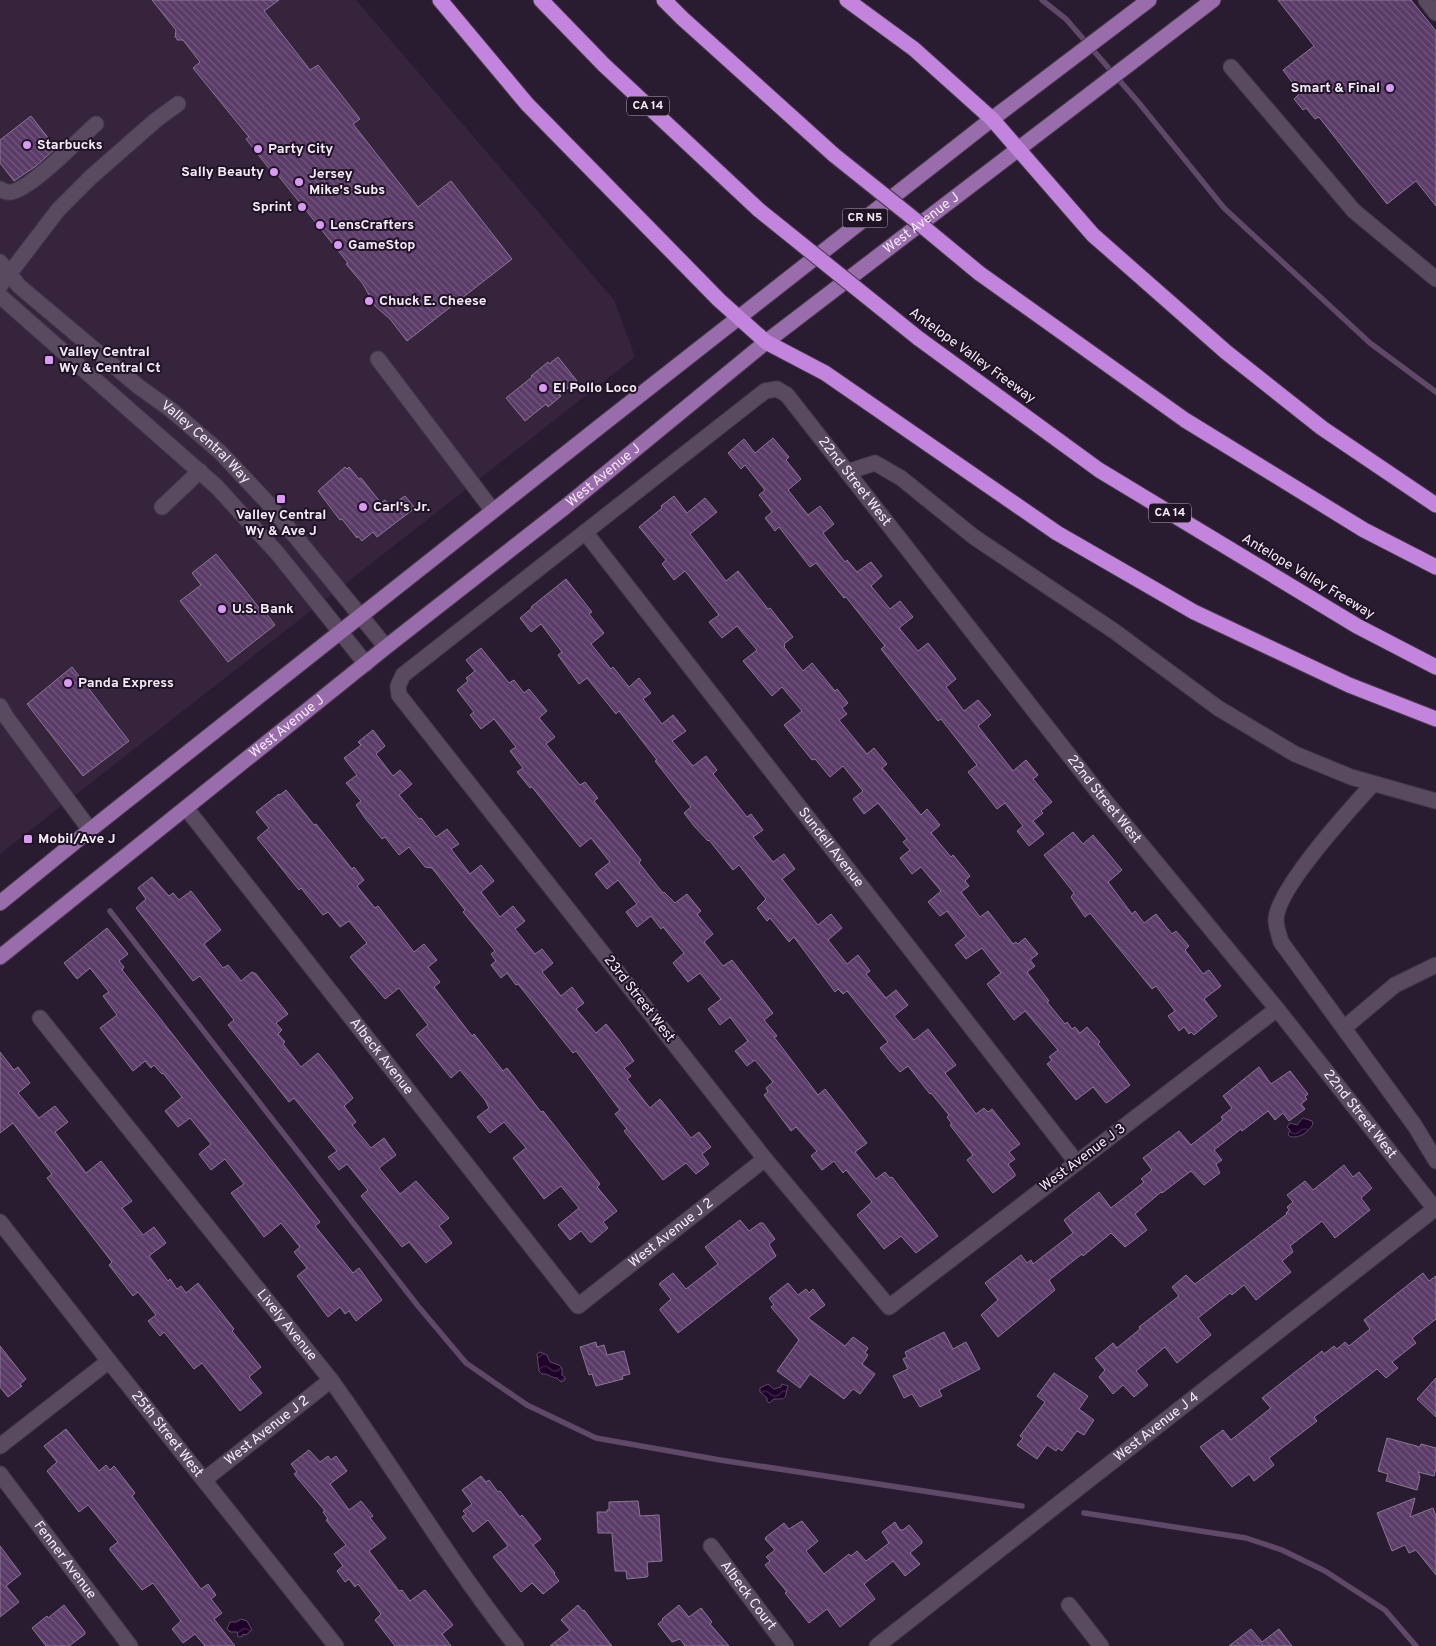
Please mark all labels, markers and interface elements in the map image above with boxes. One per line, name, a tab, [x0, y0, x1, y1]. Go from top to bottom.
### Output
place label: Smart & Final	[1291, 80, 1380, 97]
marker: Smart & Final	[1384, 82, 1396, 94]
road number: CA 14	[627, 96, 669, 115]
place label: Starbucks	[37, 137, 103, 154]
marker: Starbucks	[21, 139, 33, 151]
place label: Party City	[268, 141, 333, 158]
marker: Party City	[252, 143, 264, 155]
place label: Sally Beauty	[181, 164, 264, 181]
marker: Sally Beauty	[268, 166, 280, 178]
place label: Jersey Mike's Subs	[309, 166, 385, 199]
marker: Jersey Mike's Subs	[293, 176, 305, 188]
street label: West Avenue J	[880, 189, 963, 258]
place label: Sprint	[252, 199, 292, 216]
marker: Sprint	[296, 201, 308, 213]
road number: CR N5	[842, 208, 888, 228]
place label: LensCrafters	[330, 217, 414, 234]
marker: LensCrafters	[314, 219, 326, 231]
place label: GameStop	[348, 237, 415, 254]
marker: GameStop	[332, 239, 344, 251]
place label: Chuck E. Cheese	[379, 293, 487, 310]
marker: Chuck E. Cheese	[363, 295, 375, 307]
street label: Antelope Valley Freeway	[905, 304, 1039, 408]
place label: Valley Central Wy & Central Ct	[59, 344, 161, 377]
marker: Valley Central Wy & Central Ct	[43, 354, 55, 366]
place label: El Pollo Loco	[553, 380, 637, 397]
marker: El Pollo Loco	[537, 382, 549, 394]
street label: Valley Central Way	[158, 397, 254, 487]
street label: 22nd Street West	[814, 433, 895, 529]
street label: West Avenue J	[563, 440, 644, 511]
marker: Valley Central Wy & Ave J	[275, 493, 287, 505]
place label: Carl's Jr.	[373, 499, 430, 516]
marker: Carl's Jr.	[357, 501, 369, 513]
road number: CA 14	[1149, 503, 1191, 522]
place label: Valley Central Wy & Ave J	[236, 507, 326, 540]
street label: Antelope Valley Freeway	[1238, 531, 1378, 623]
place label: U.S. Bank	[232, 601, 294, 618]
marker: U.S. Bank	[216, 603, 228, 615]
place label: Panda Express	[78, 675, 174, 692]
marker: Panda Express	[62, 677, 74, 689]
street label: West Avenue J	[246, 691, 328, 762]
street label: 22nd Street West	[1063, 751, 1145, 847]
street label: Sundell Avenue	[794, 804, 867, 891]
place label: Mobil/Ave J	[38, 831, 116, 848]
marker: Mobil/Ave J	[22, 833, 34, 845]
street label: 23rd Street West	[600, 952, 678, 1046]
street label: Albeck Avenue	[346, 1014, 417, 1098]
street label: 22nd Street West	[1320, 1066, 1400, 1162]
street label: West Avenue J 3	[1037, 1120, 1129, 1196]
street label: West Avenue J 2	[625, 1194, 717, 1271]
street label: Lively Avenue	[253, 1286, 321, 1364]
street label: 25th Street West	[128, 1387, 207, 1481]
street label: West Avenue J 4	[1111, 1389, 1202, 1466]
street label: West Avenue J 2	[221, 1392, 313, 1469]
street label: Fenner Avenue	[30, 1518, 100, 1603]
street label: Albeck Court	[717, 1557, 780, 1634]

